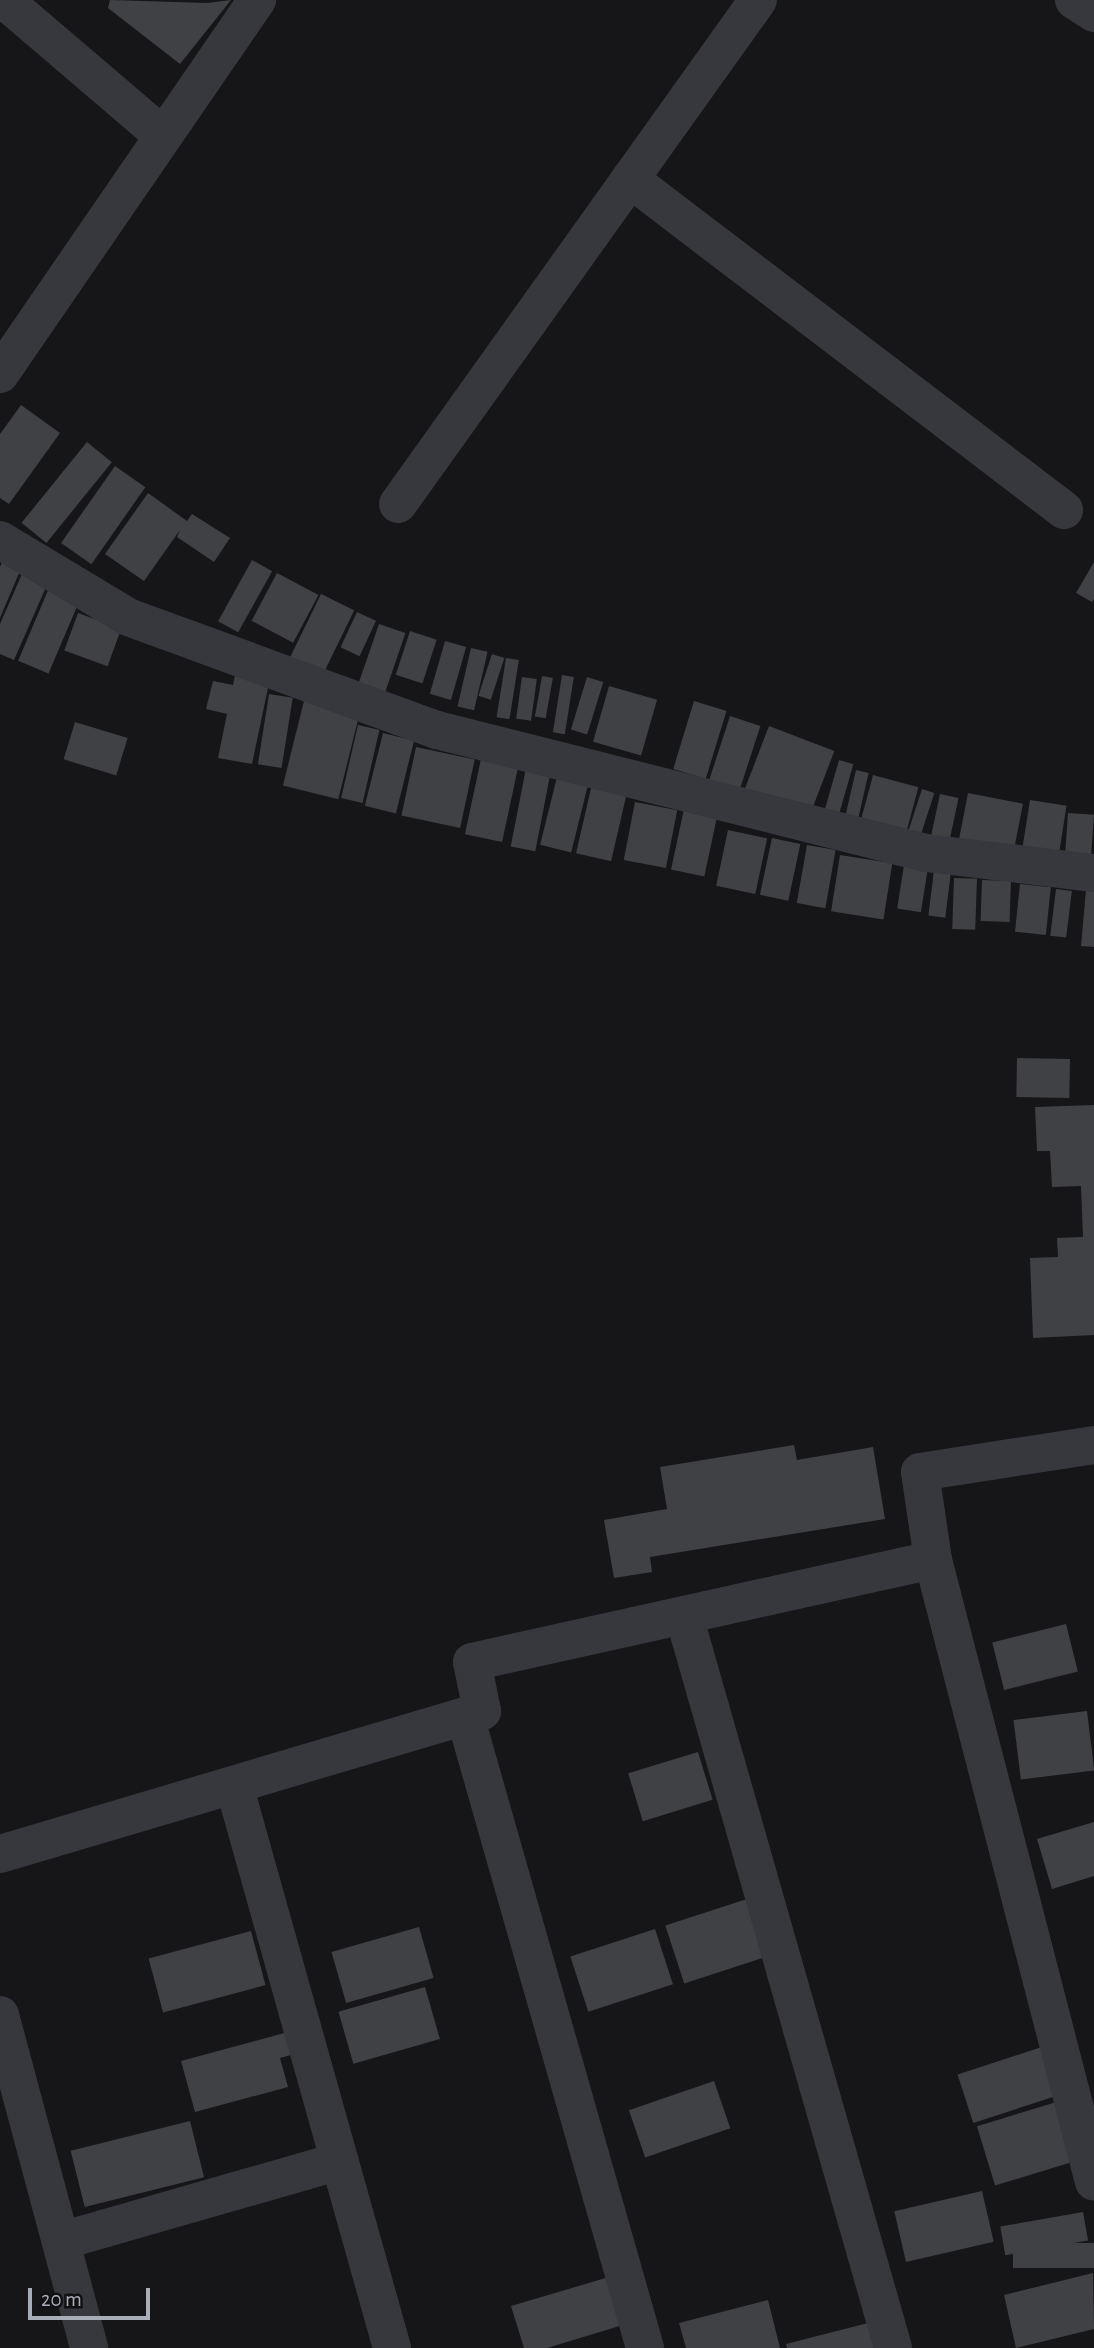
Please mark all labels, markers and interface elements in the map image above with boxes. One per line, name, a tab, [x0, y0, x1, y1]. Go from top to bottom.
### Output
scale bar	[32, 2274, 154, 2318]
text: 20 m	[41, 2289, 82, 2310]

